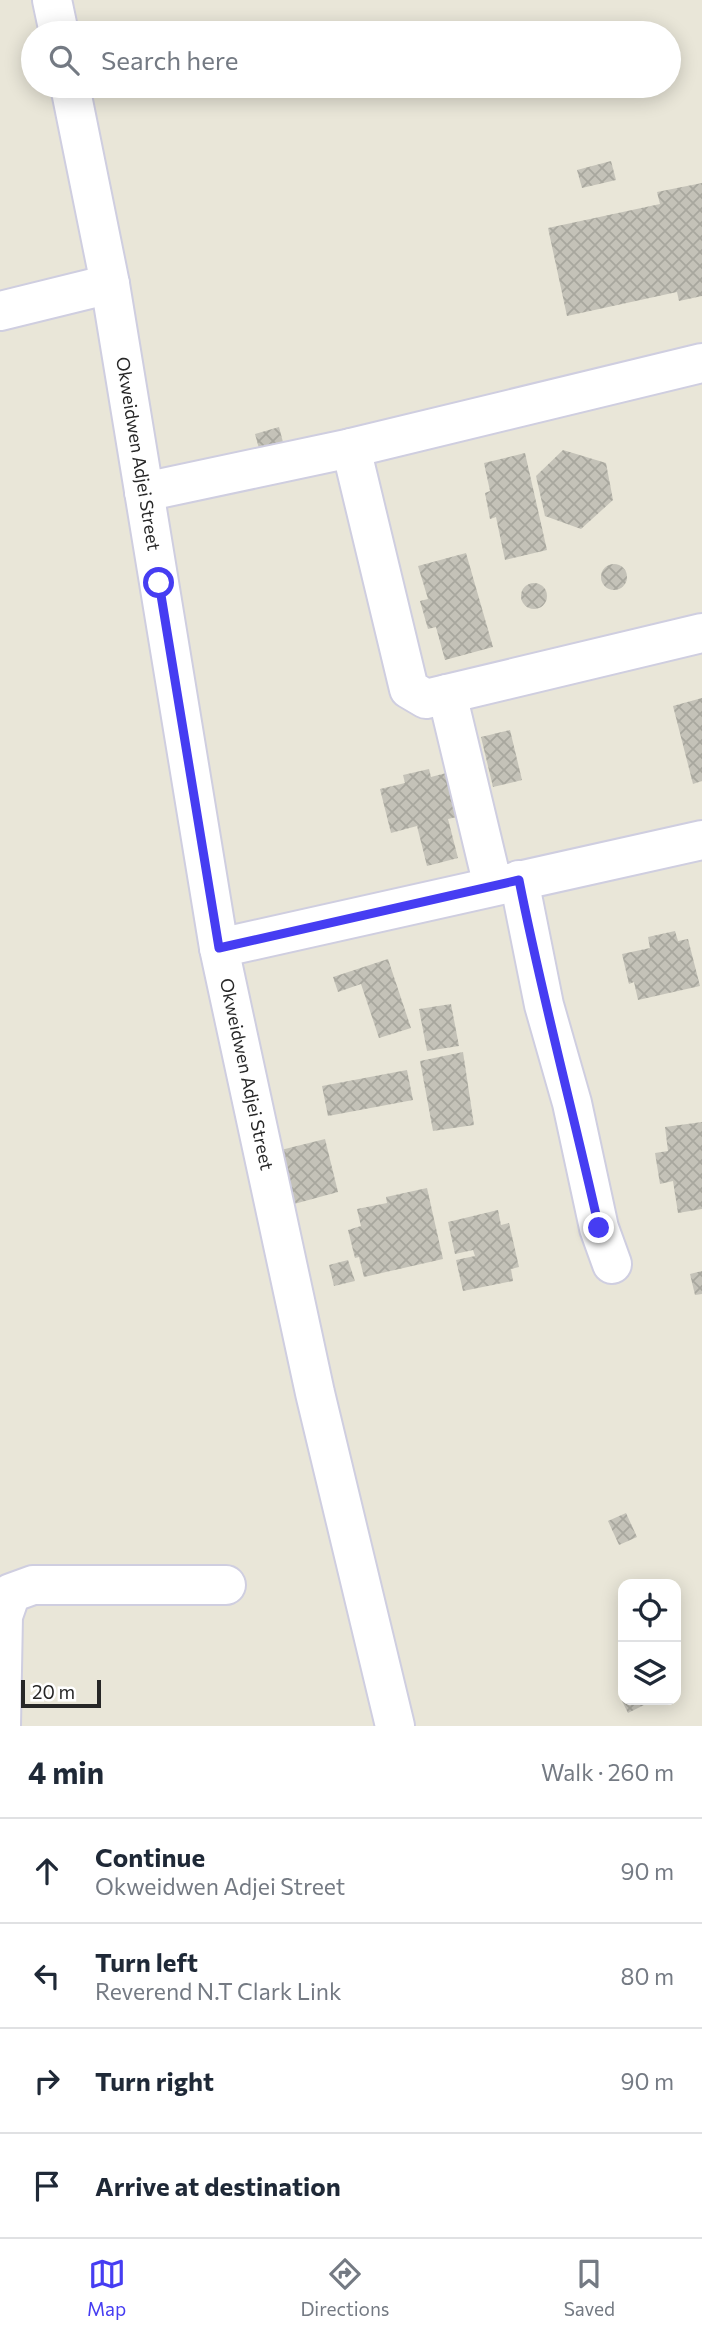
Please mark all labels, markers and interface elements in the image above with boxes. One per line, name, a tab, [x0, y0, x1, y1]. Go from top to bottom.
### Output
search box	[21, 21, 681, 98]
icon: search	[45, 41, 83, 79]
text: Search here	[101, 44, 239, 75]
street label: Okweidwen Adjei Street	[112, 355, 166, 552]
route start	[143, 567, 174, 598]
street label: Okweidwen Adjei Street	[216, 976, 279, 1172]
route end	[583, 1212, 614, 1243]
map controls	[618, 1579, 681, 1705]
button: locate	[618, 1579, 681, 1642]
button: layers	[618, 1642, 681, 1705]
scale bar	[21, 1677, 102, 1709]
text: 20 m	[32, 1680, 75, 1703]
text: 4 min	[28, 1753, 104, 1790]
text: Walk · 260 m	[541, 1758, 674, 1786]
text: Continue	[95, 1841, 205, 1872]
icon: ahead	[28, 1852, 66, 1890]
text: 90 m	[621, 1857, 674, 1885]
text: Okweidwen Adjei Street	[95, 1872, 345, 1900]
text: Turn left	[95, 1946, 198, 1977]
icon: left	[28, 1957, 66, 1995]
text: 80 m	[621, 1962, 674, 1990]
text: Reverend N.T Clark Link	[95, 1977, 341, 2005]
icon: right	[28, 2062, 66, 2100]
text: Turn right	[95, 2065, 214, 2096]
text: 90 m	[621, 2067, 674, 2095]
icon: arrive	[28, 2167, 66, 2205]
text: Arrive at destination	[95, 2170, 341, 2201]
tab: Map	[87, 2255, 126, 2320]
tab: Directions	[300, 2255, 390, 2320]
tab: Saved	[564, 2255, 615, 2320]

